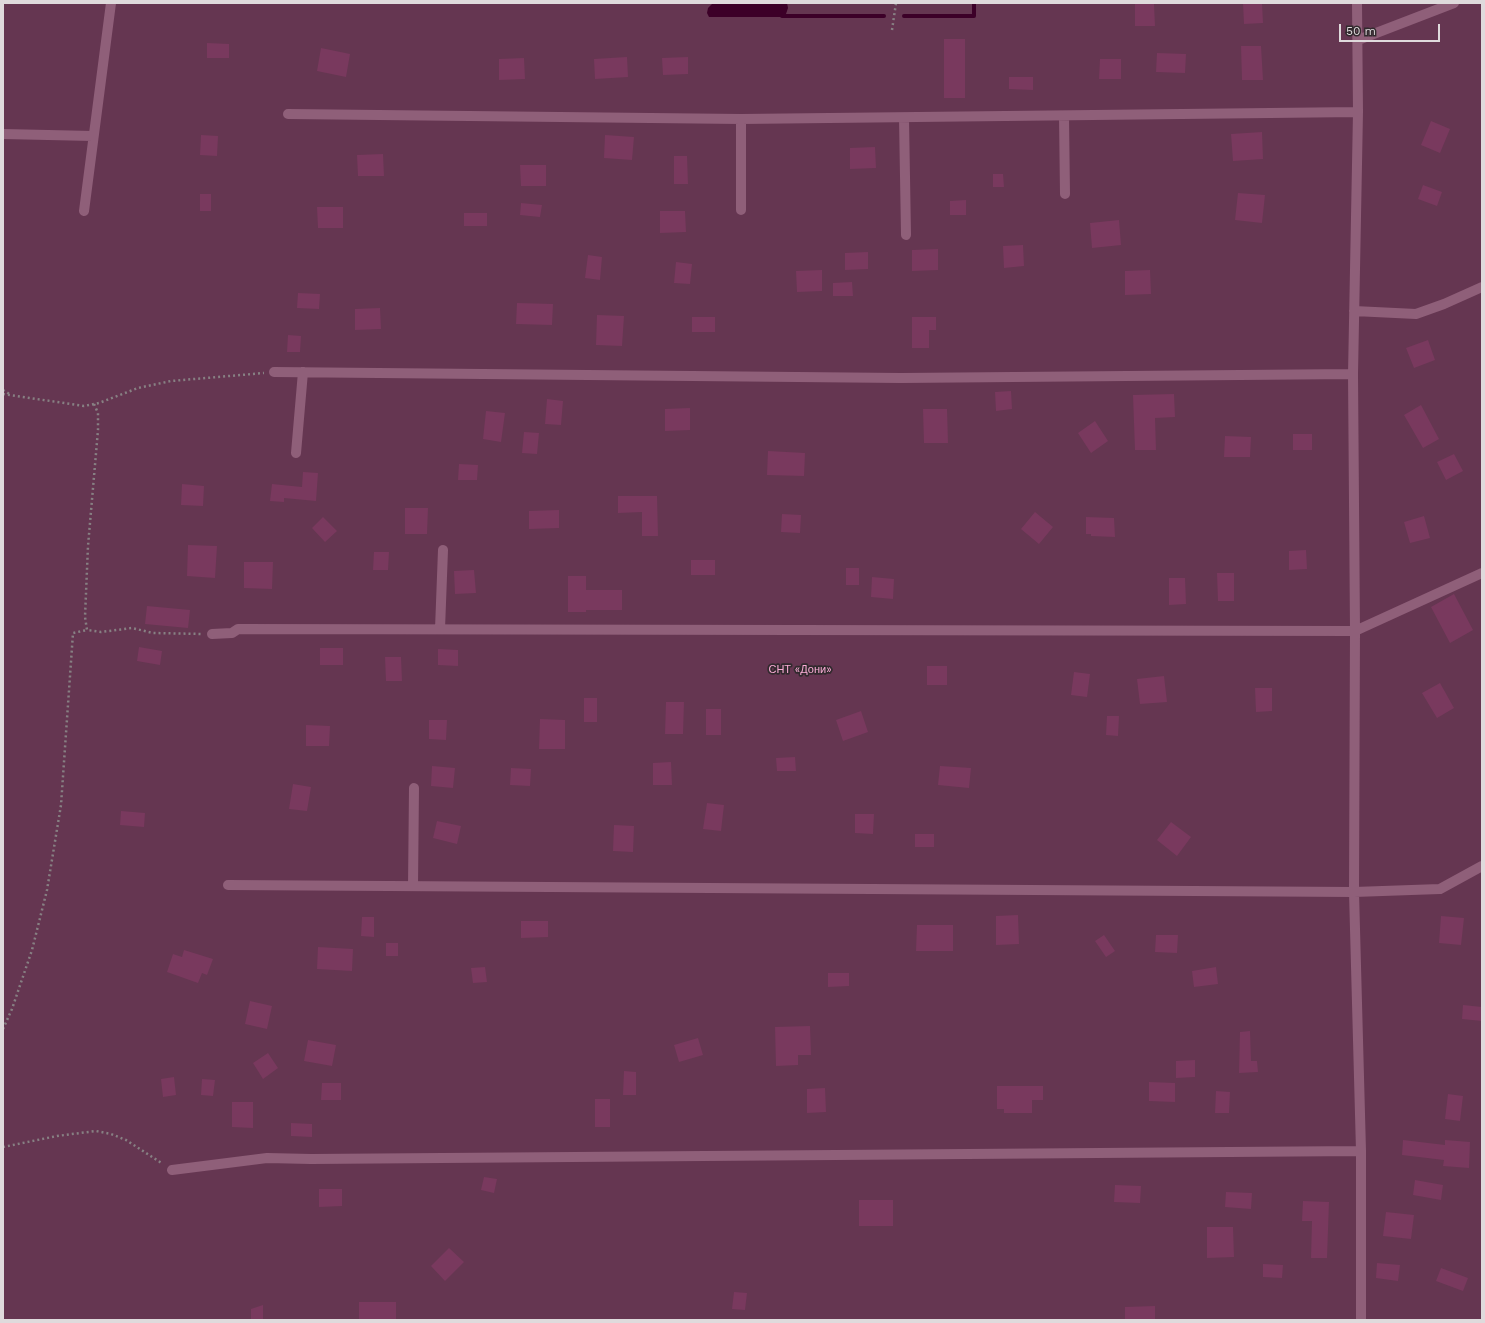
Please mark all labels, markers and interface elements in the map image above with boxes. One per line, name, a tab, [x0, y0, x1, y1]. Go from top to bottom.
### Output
scale bar	[1341, 16, 1442, 42]
text: 50 m	[1346, 24, 1376, 38]
park label: СНТ «Дони»	[768, 663, 832, 677]

